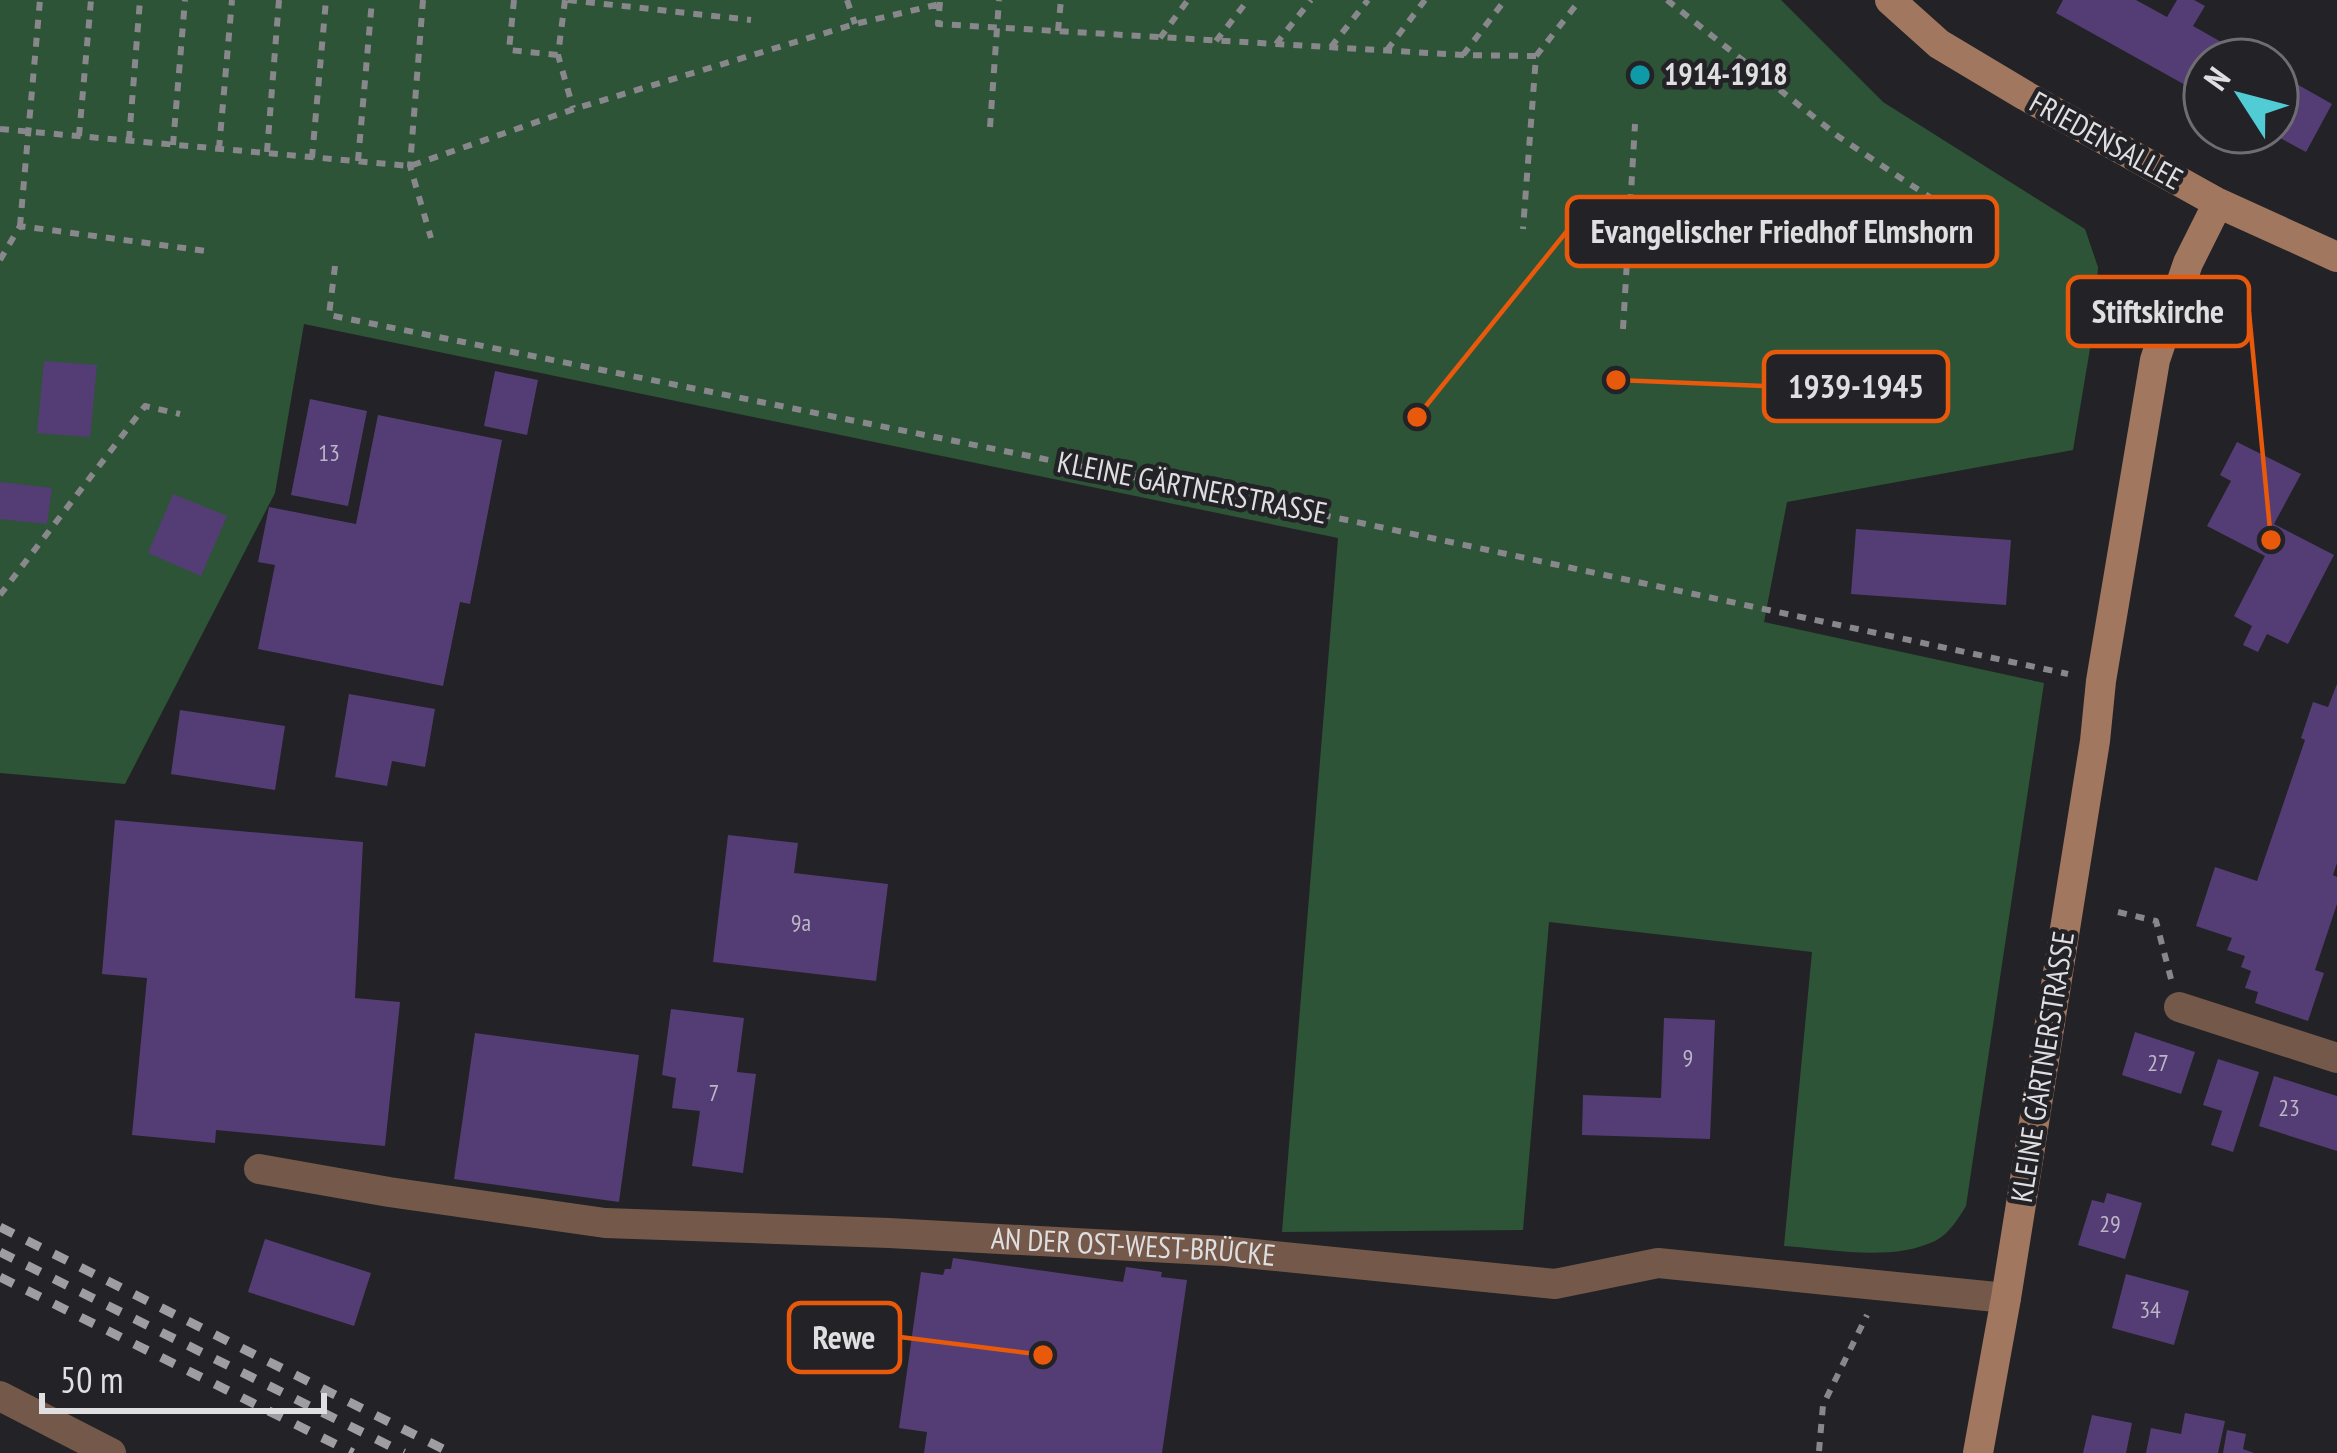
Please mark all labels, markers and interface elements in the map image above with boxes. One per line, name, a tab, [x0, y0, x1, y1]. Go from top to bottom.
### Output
north arrow	[2181, 36, 2301, 156]
place label: 1914-1918	[1664, 54, 1788, 93]
text: N	[2194, 58, 2239, 98]
marker: 1914-1918	[1627, 62, 1653, 88]
street label: FRIEDENSALLEE	[2023, 82, 2190, 198]
callout: Evangelischer Friedhof Elmshorn	[1567, 197, 1997, 266]
text: Evangelischer Friedhof Elmshorn	[1591, 209, 1973, 252]
callout: Stiftskirche	[2068, 277, 2249, 346]
text: Stiftskirche	[2092, 289, 2224, 332]
callout: 1939-1945	[1764, 352, 1948, 421]
text: 1939-1945	[1788, 364, 1924, 407]
house number: 13	[318, 437, 340, 468]
street label: KLEINE GÄRTNERSTRASSE	[1054, 441, 1330, 532]
house number: 9a	[791, 907, 811, 938]
street label: KLEINE GÄRTNERSTRASSE	[2001, 928, 2082, 1205]
house number: 9	[1683, 1042, 1693, 1073]
house number: 27	[2147, 1047, 2169, 1078]
house number: 7	[709, 1077, 719, 1108]
house number: 23	[2278, 1092, 2300, 1123]
house number: 29	[2099, 1208, 2121, 1239]
street label: AN DER OST-WEST-BRÜCKE	[990, 1217, 1277, 1274]
house number: 34	[2139, 1294, 2161, 1325]
callout: Rewe	[789, 1303, 900, 1372]
text: Rewe	[813, 1315, 875, 1358]
scale bar	[42, 1339, 324, 1413]
text: 50 m	[60, 1356, 123, 1403]

